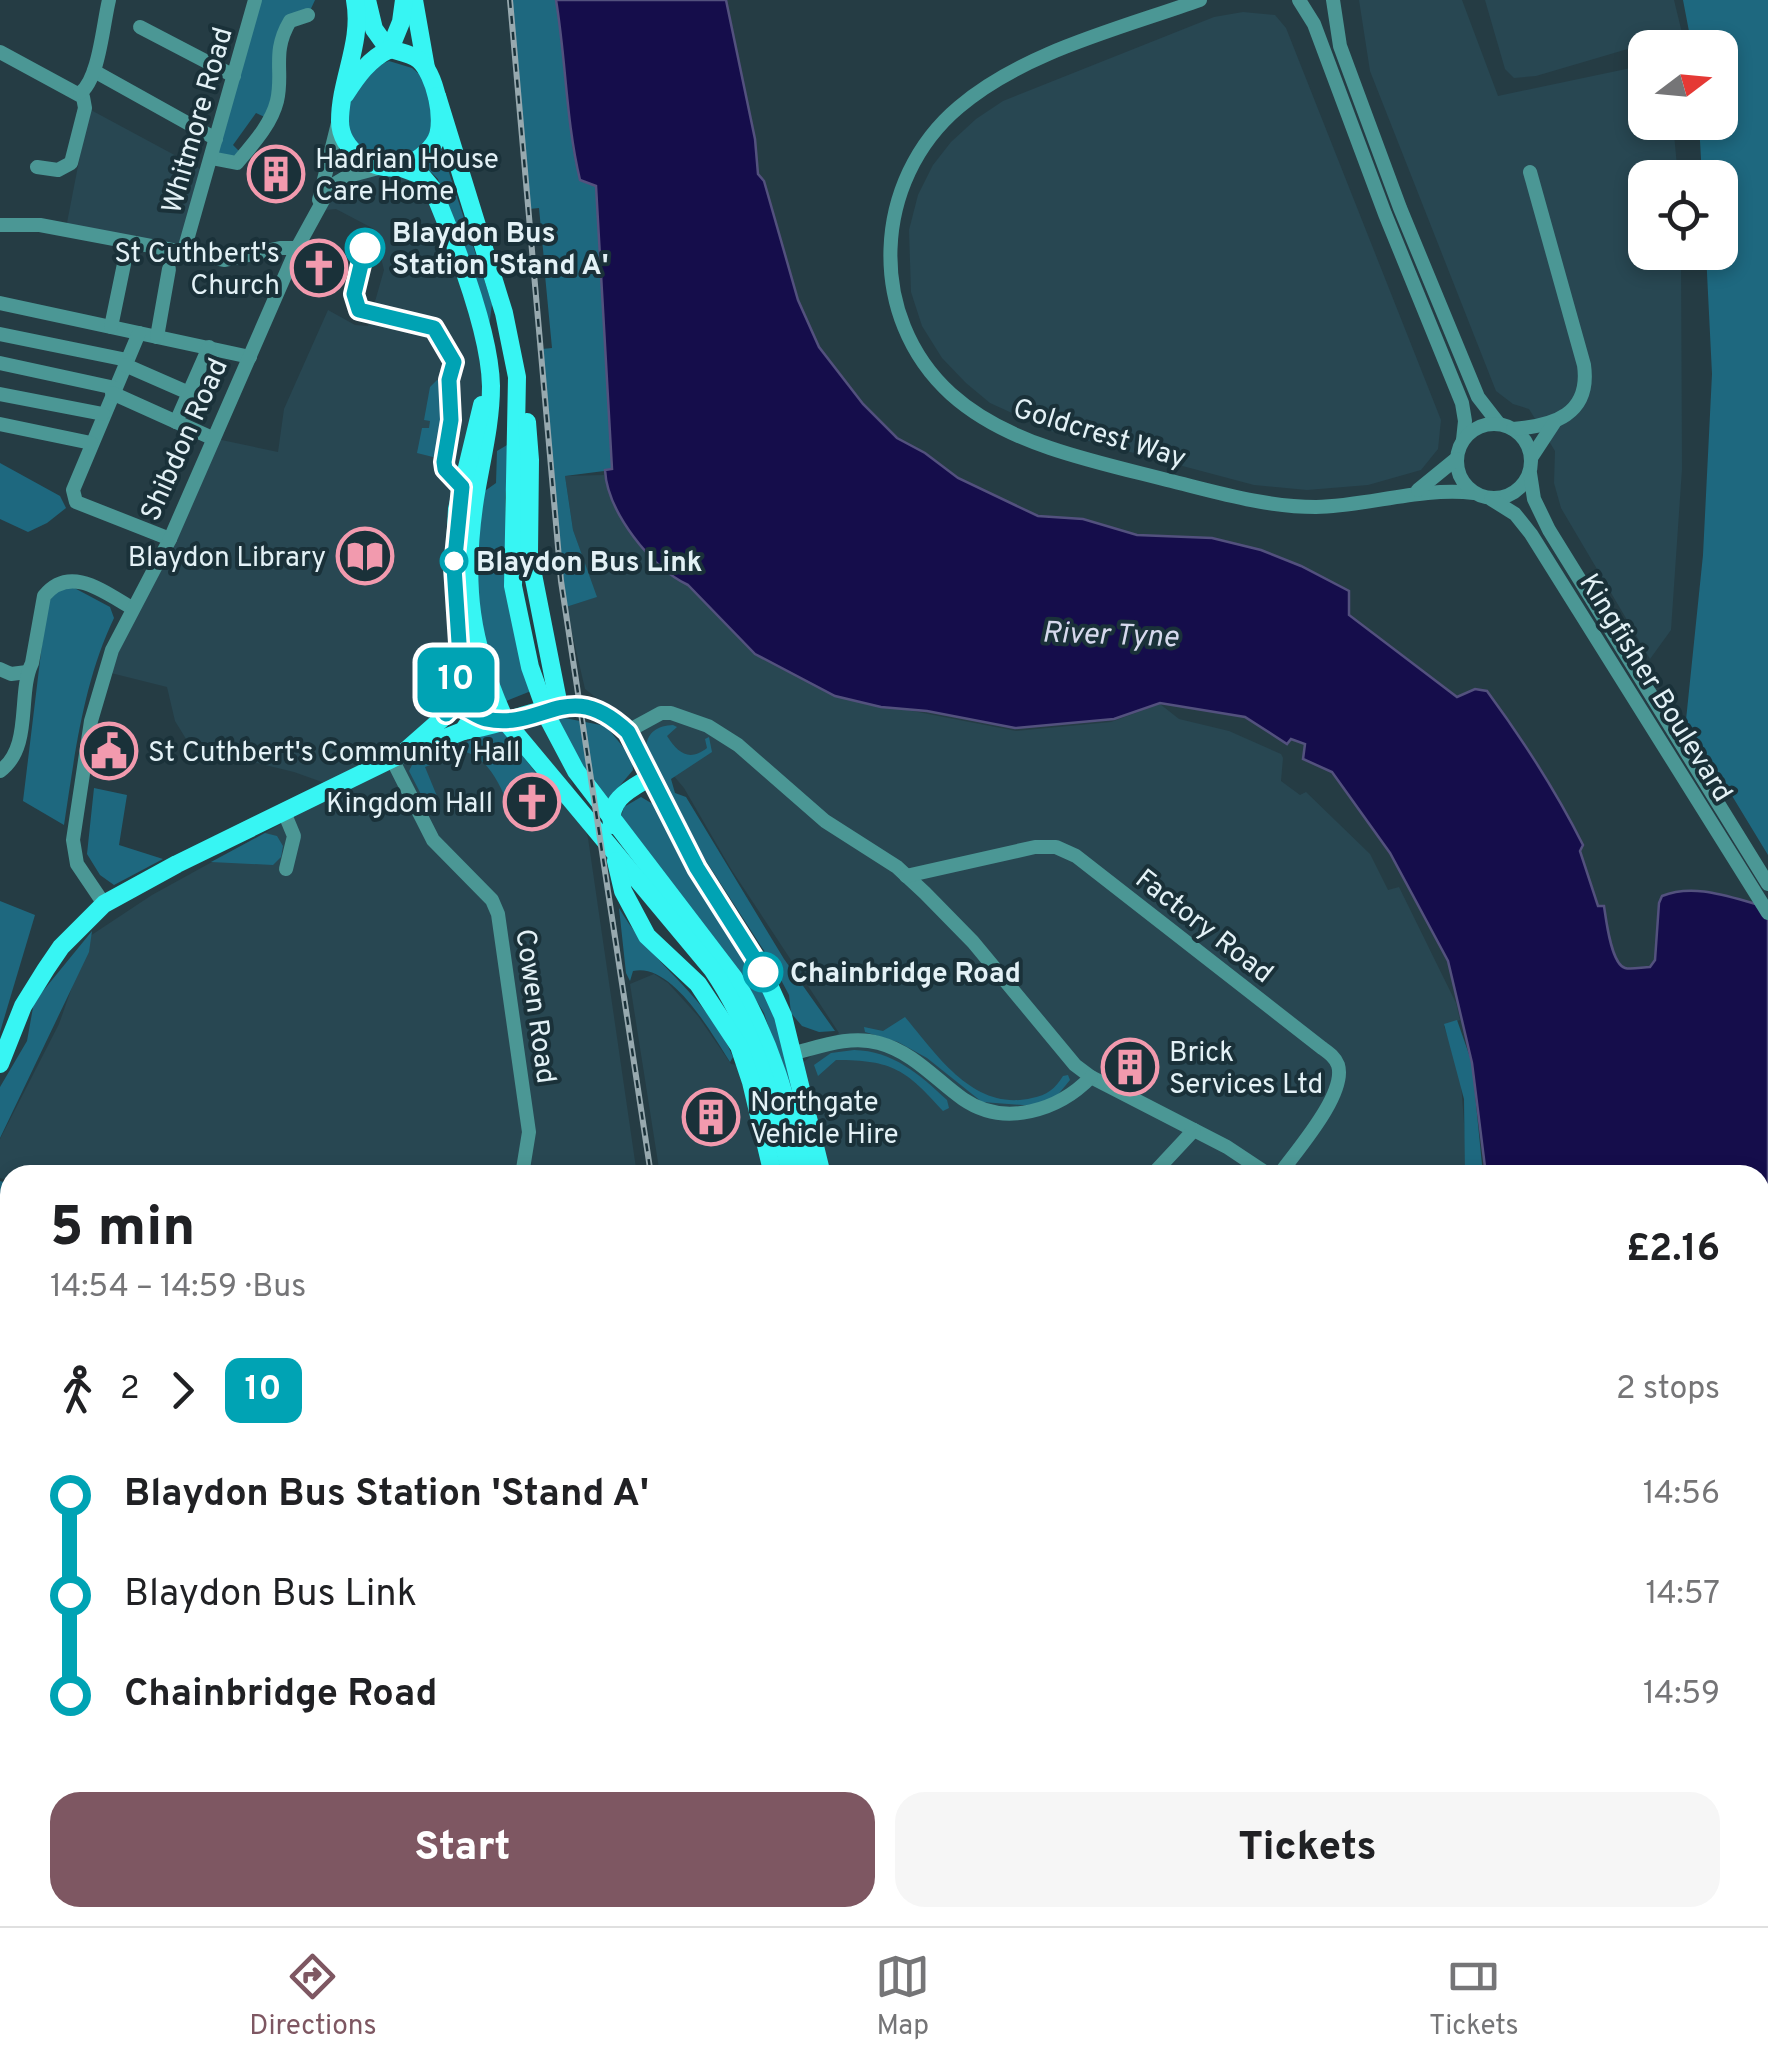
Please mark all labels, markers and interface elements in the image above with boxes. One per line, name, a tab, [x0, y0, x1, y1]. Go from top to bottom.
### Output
street label: Whitmore Road	[155, 24, 243, 218]
north arrow	[1628, 30, 1738, 140]
map controls	[1628, 30, 1738, 270]
place label: Hadrian House Care Home	[315, 143, 499, 211]
building icon: Hadrian House Care Home	[246, 144, 306, 204]
button: locate	[1628, 160, 1738, 270]
place label: Blaydon Bus Station 'Stand A'	[392, 217, 609, 285]
marker: Blaydon Bus Station 'Stand A'	[346, 229, 384, 267]
place label: St Cuthbert's Church	[114, 237, 280, 305]
church icon: St Cuthbert's Church	[289, 238, 349, 298]
street label: Shibdon Road	[134, 353, 238, 527]
street label: Goldcrest Way	[1008, 392, 1190, 478]
library icon: Blaydon Library	[335, 526, 395, 586]
place label: Blaydon Library	[128, 541, 326, 577]
place label: Blaydon Bus Link	[476, 546, 702, 582]
marker: Blaydon Bus Link	[441, 548, 467, 574]
street label: Kingfisher Boulevard	[1570, 568, 1739, 810]
water label: River Tyne	[1041, 616, 1179, 657]
line badge: 10	[411, 648, 501, 712]
text: 10	[437, 658, 475, 702]
public building icon: St Cuthbert's Community Hall	[79, 721, 139, 781]
place label: St Cuthbert's Community Hall	[148, 736, 520, 772]
church icon: Kingdom Hall	[502, 772, 562, 832]
place label: Kingdom Hall	[326, 787, 493, 823]
street label: Factory Road	[1127, 862, 1279, 992]
street label: Cowen Road	[505, 927, 563, 1086]
marker: Chainbridge Road	[744, 953, 782, 991]
place label: Chainbridge Road	[790, 957, 1021, 993]
place label: Brick Services Ltd	[1169, 1036, 1323, 1104]
building icon: Brick Services Ltd	[1100, 1037, 1160, 1097]
place label: Northgate Vehicle Hire	[750, 1086, 898, 1154]
building icon: Northgate Vehicle Hire	[681, 1087, 741, 1147]
text: 5 min	[50, 1195, 195, 1265]
text: £2.16	[1626, 1226, 1720, 1275]
text: 14:54 – 14:59 · Bus	[50, 1268, 306, 1308]
icon: walk	[50, 1363, 105, 1418]
icon: forward	[155, 1363, 210, 1418]
text: 10	[245, 1368, 282, 1412]
text: 2	[120, 1370, 140, 1410]
text: 2 stops	[1616, 1370, 1720, 1410]
text: Blaydon Bus Station 'Stand A'	[124, 1471, 649, 1520]
text: 14:56	[1643, 1475, 1720, 1515]
text: Blaydon Bus Link	[124, 1571, 417, 1620]
text: 14:57	[1645, 1575, 1720, 1615]
text: Chainbridge Road	[124, 1671, 437, 1720]
text: 14:59	[1643, 1675, 1720, 1715]
button: Start	[50, 1792, 875, 1907]
button: Tickets	[895, 1792, 1720, 1907]
tab: Directions	[249, 1949, 377, 2045]
tab: Map	[875, 1949, 930, 2045]
tab: Tickets	[1429, 1949, 1519, 2045]

